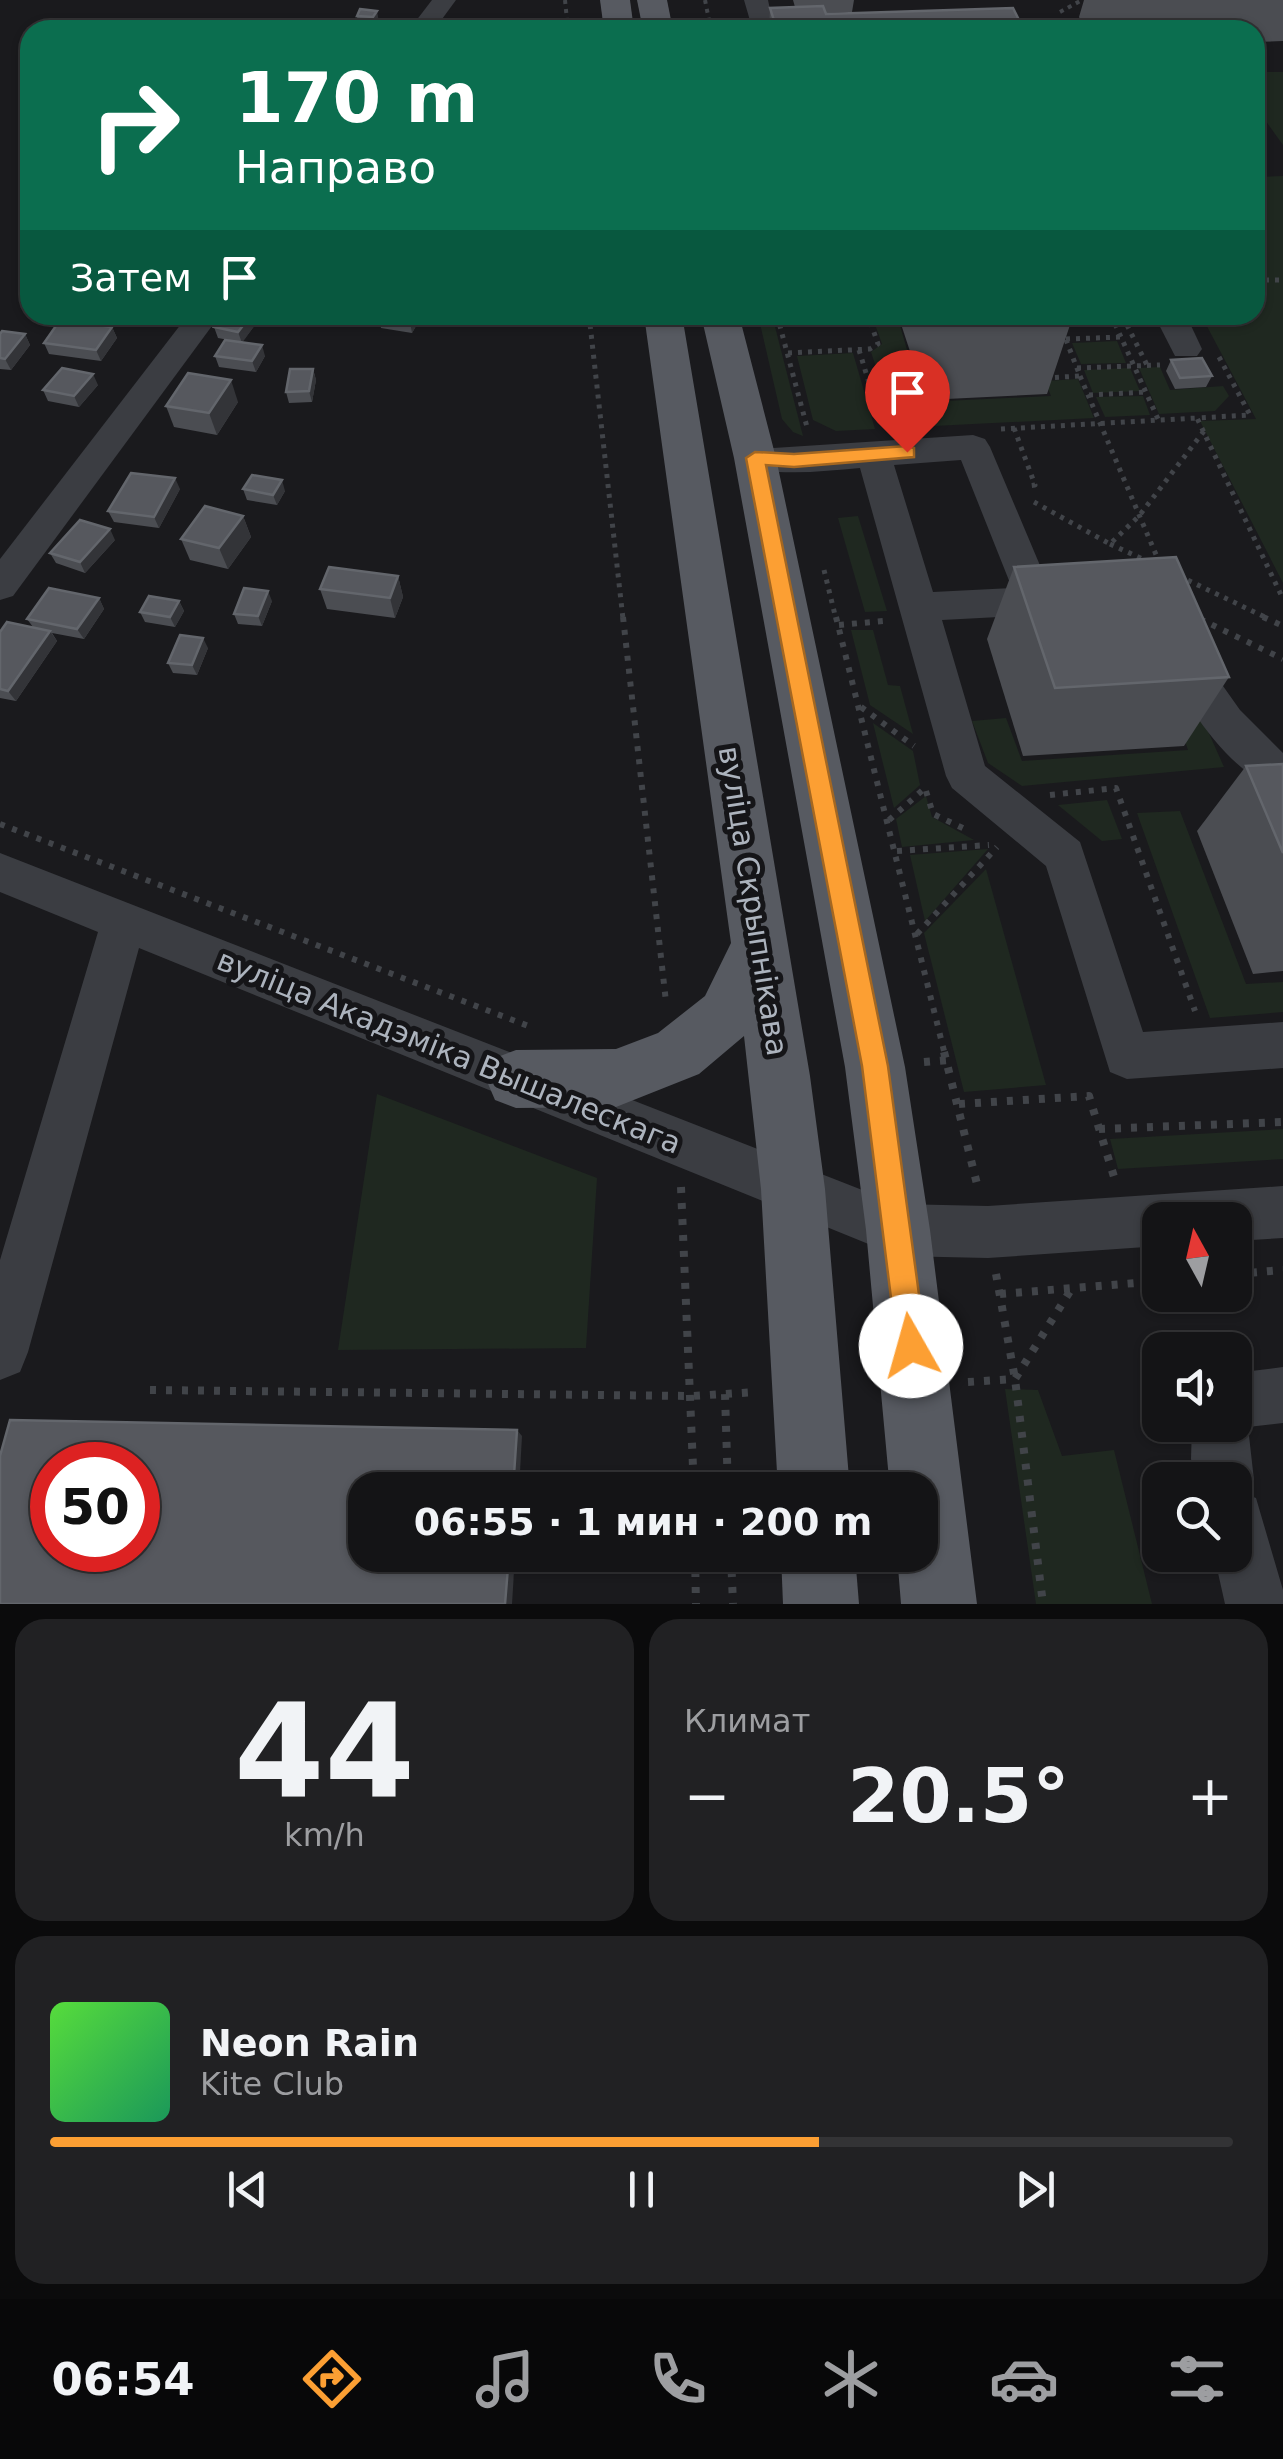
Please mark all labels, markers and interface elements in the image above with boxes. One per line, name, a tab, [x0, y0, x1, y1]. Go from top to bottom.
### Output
text: 170 m	[235, 57, 478, 139]
icon: right	[70, 60, 200, 190]
text: Направо	[235, 141, 436, 194]
icon: arrive	[212, 250, 267, 305]
text: Затем	[70, 256, 192, 300]
pin	[865, 350, 950, 453]
icon: arrive	[880, 365, 935, 420]
street label: вуліца Скрыпнікава	[712, 744, 795, 1058]
street label: вуліца Акадэміка Вышалескага	[212, 942, 686, 1161]
north arrow	[1142, 1202, 1252, 1312]
map controls	[1142, 1202, 1252, 1572]
position arrow	[859, 1294, 963, 1398]
button: sound	[1142, 1332, 1252, 1442]
speed limit sign: 50	[30, 1442, 160, 1572]
button: search	[1142, 1462, 1252, 1572]
text: 06:55 · 1 мин · 200 m	[414, 1500, 872, 1544]
text: 44	[234, 1675, 415, 1827]
text: Климат	[684, 1702, 810, 1740]
text: 20.5°	[847, 1752, 1070, 1840]
text: −	[684, 1764, 730, 1828]
text: +	[1187, 1764, 1233, 1828]
text: km/h	[284, 1816, 365, 1854]
text: Neon Rain	[200, 2021, 419, 2065]
text: Kite Club	[200, 2065, 344, 2103]
icon: previous	[220, 2162, 275, 2217]
icon: pause	[614, 2162, 669, 2217]
icon: next	[1008, 2162, 1063, 2217]
icon: directions	[297, 2344, 367, 2414]
icon: music	[470, 2344, 540, 2414]
icon: phone	[643, 2344, 713, 2414]
icon: climate	[816, 2344, 886, 2414]
icon: car	[989, 2344, 1059, 2414]
icon: filters	[1162, 2344, 1232, 2414]
text: 06:54	[51, 2353, 195, 2406]

